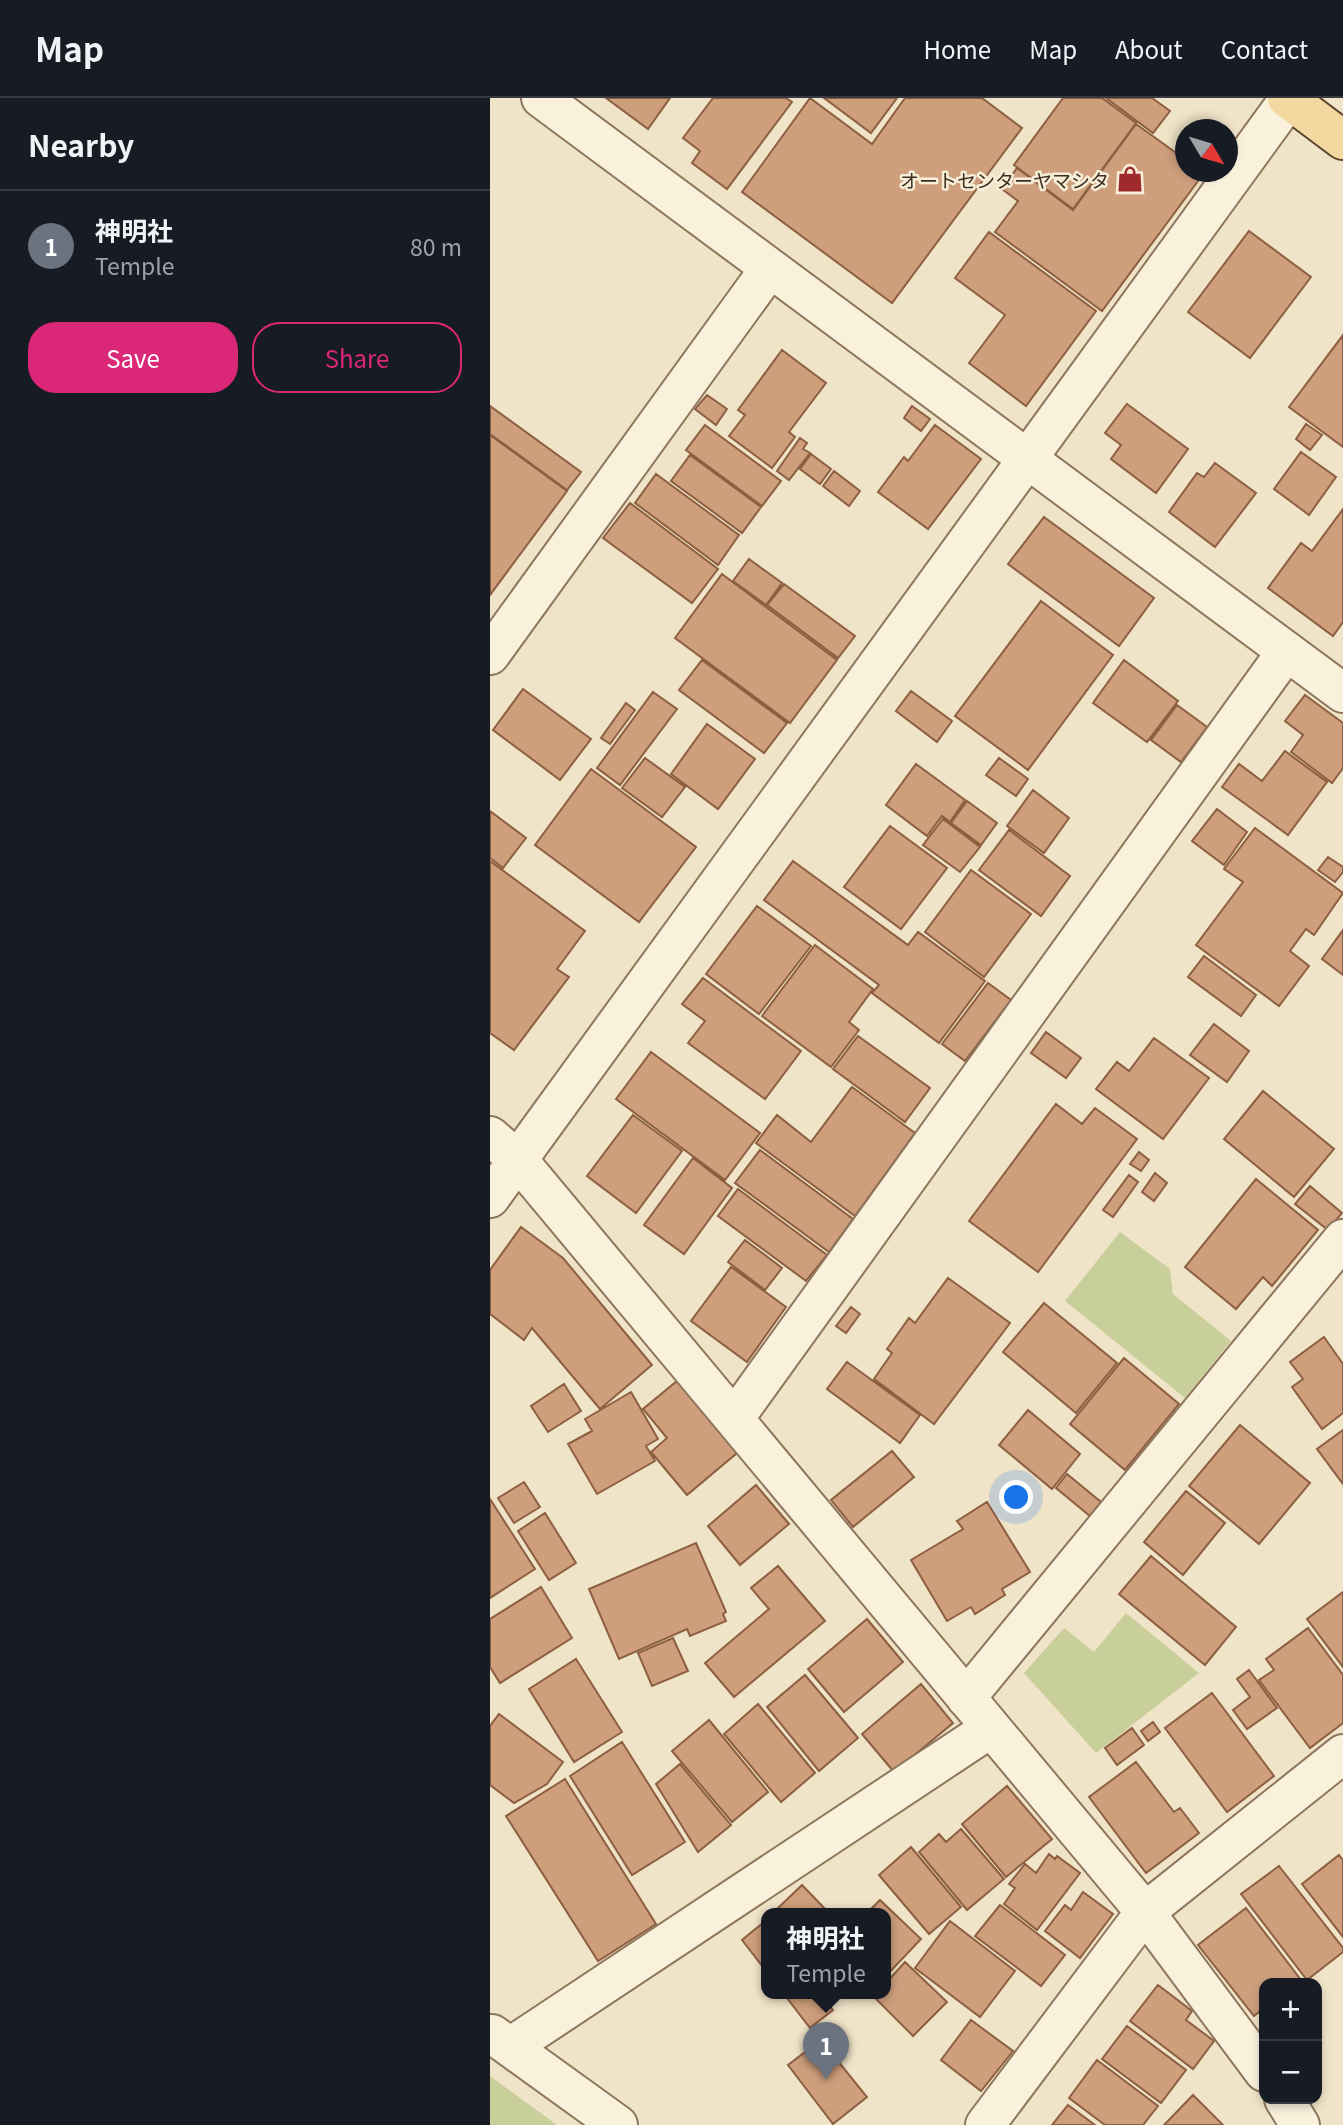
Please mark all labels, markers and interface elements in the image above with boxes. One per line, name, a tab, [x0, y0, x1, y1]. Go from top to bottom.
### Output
text: Map	[35, 24, 104, 72]
text: Home	[924, 31, 991, 66]
text: Map	[1029, 31, 1077, 66]
text: About	[1115, 31, 1183, 66]
text: Contact	[1221, 31, 1308, 66]
north arrow	[1175, 119, 1238, 182]
text: Nearby	[28, 122, 134, 166]
shop icon: オートセンターヤマシタ	[1115, 164, 1145, 194]
place label: オートセンターヤマシタ	[900, 166, 1109, 193]
text: 神明社	[95, 211, 173, 248]
text: 1	[44, 229, 58, 263]
text: 80 m	[410, 229, 462, 263]
text: Temple	[95, 248, 175, 282]
button: Save	[28, 322, 238, 393]
button: Share	[252, 322, 462, 393]
your location	[999, 1480, 1033, 1514]
popup	[761, 1908, 891, 1999]
text: 神明社	[786, 1918, 864, 1955]
text: Temple	[786, 1955, 866, 1989]
map controls	[1259, 1978, 1322, 2104]
button: +	[1259, 1978, 1322, 2041]
pin: 1	[803, 2022, 849, 2080]
button: −	[1259, 2041, 1322, 2104]

